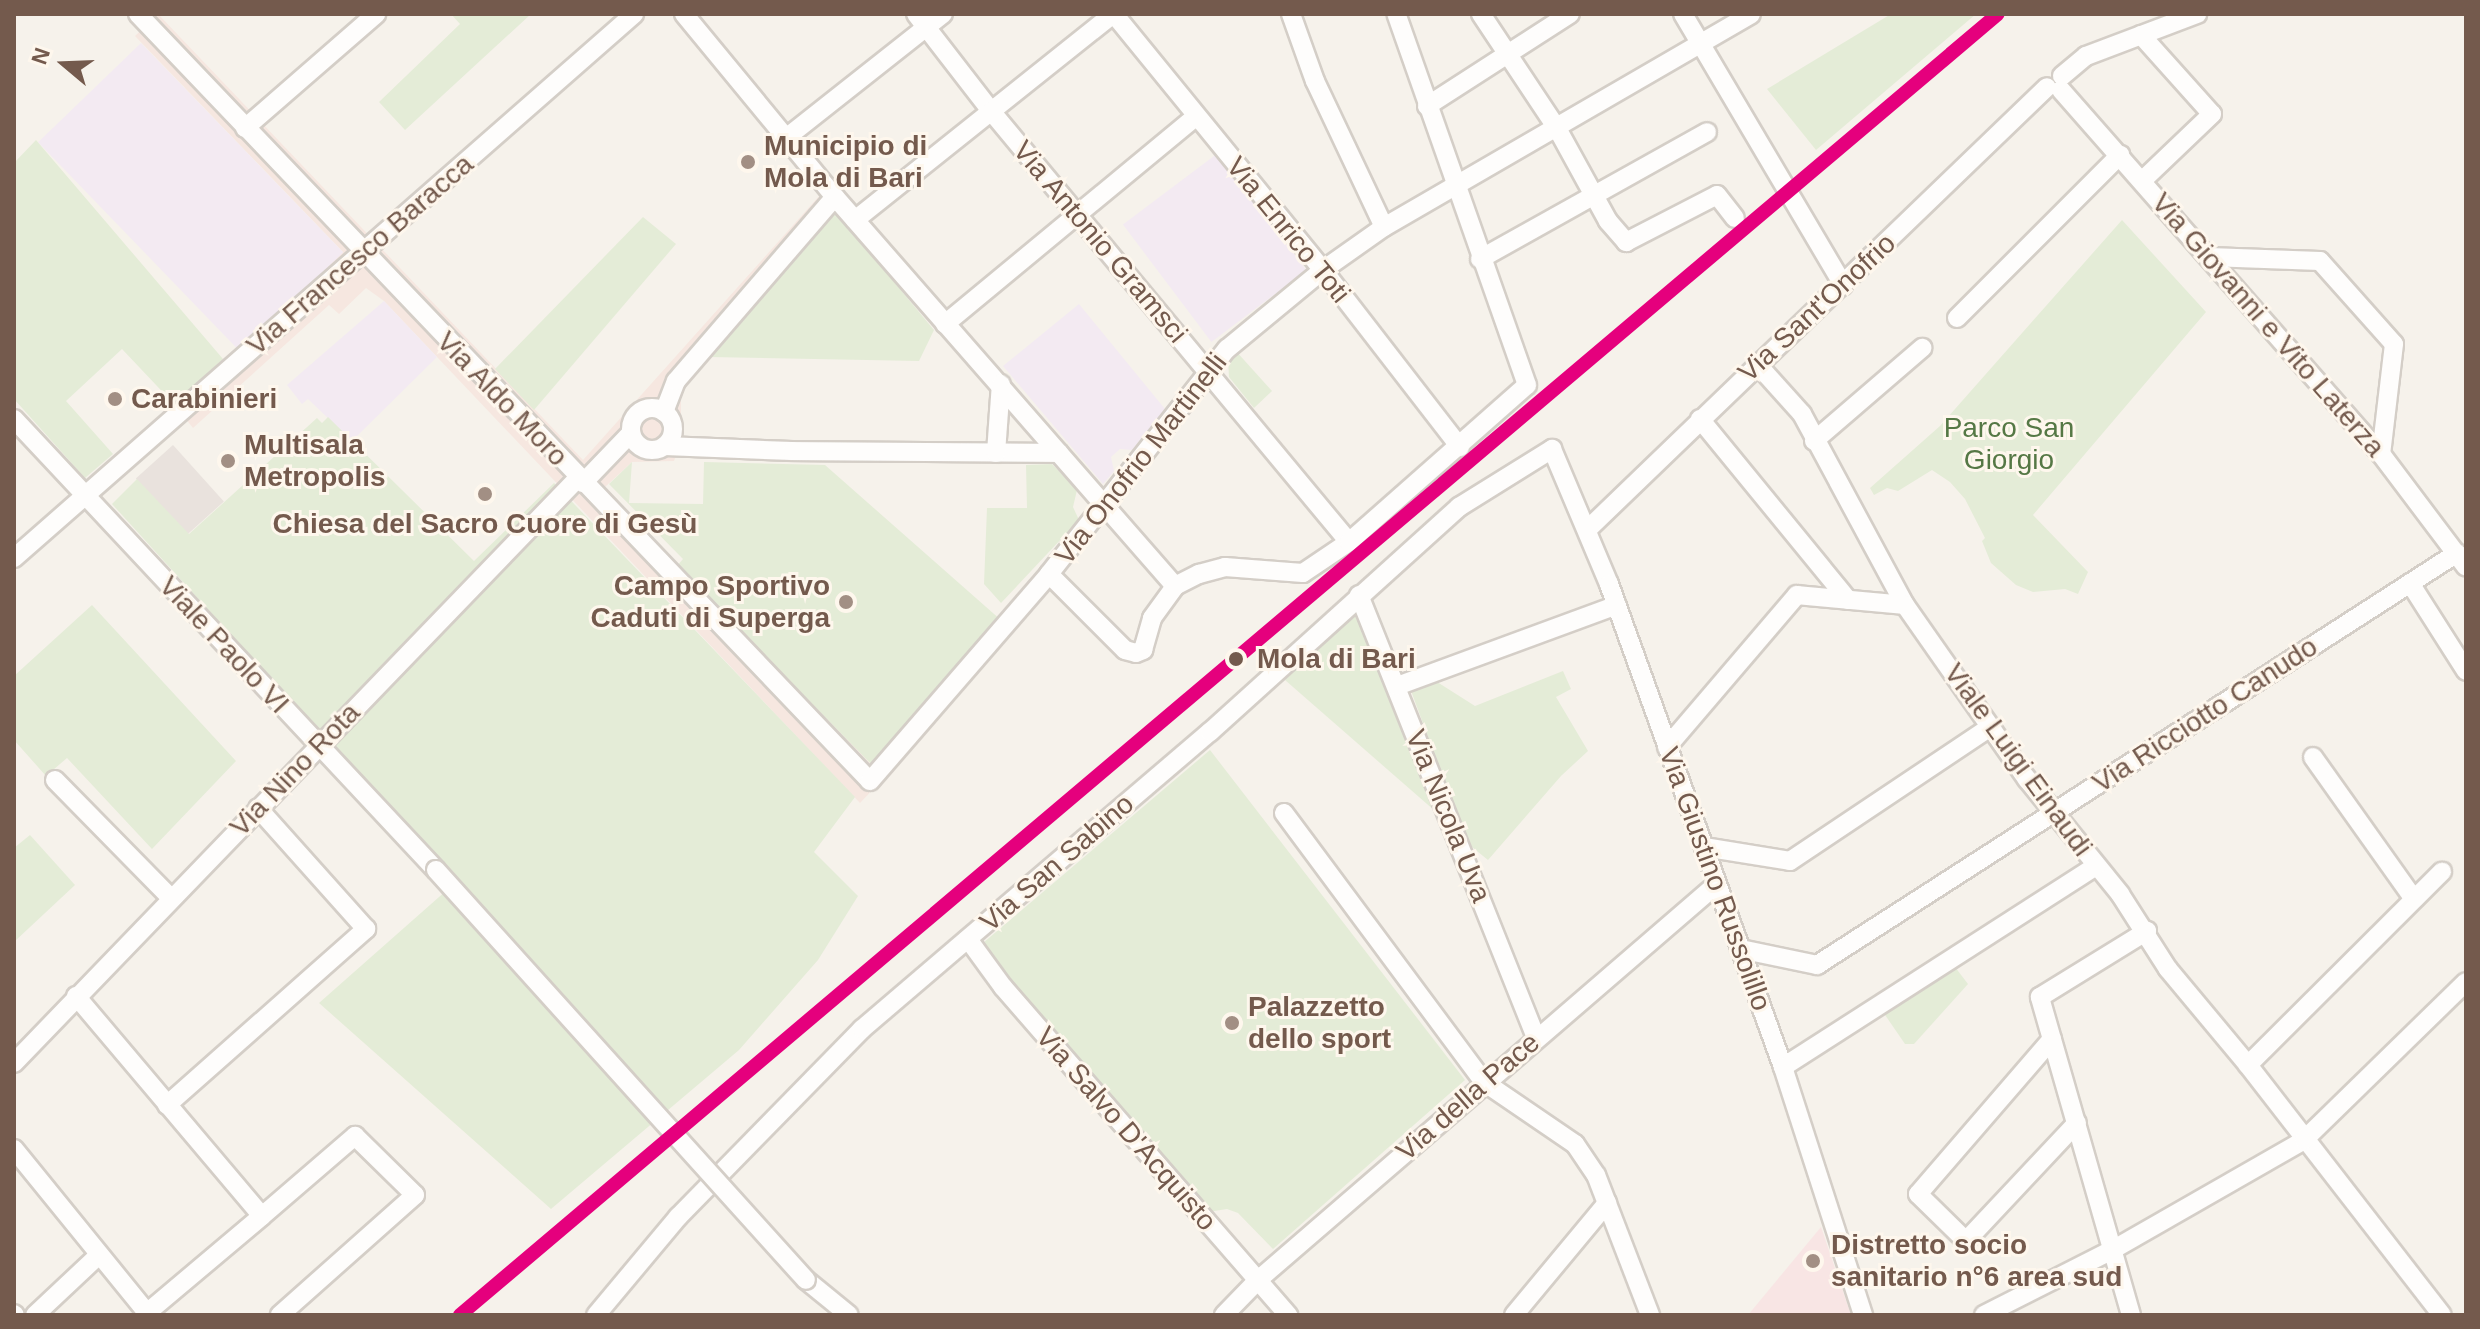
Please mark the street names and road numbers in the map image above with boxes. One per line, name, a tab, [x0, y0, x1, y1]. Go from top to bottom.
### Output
street label: Via Antonio Gramsci	[1005, 134, 1195, 350]
street label: Via Francesco Baracca	[240, 148, 480, 362]
street label: Via Enrico Toti	[1219, 150, 1357, 310]
street label: Via Giovanni e Vito Laterza	[2144, 186, 2392, 464]
street label: Via Sant'Onofrio	[1731, 227, 1903, 389]
street label: Via Aldo Moro	[429, 324, 575, 474]
street label: Via Onofrio Martinelli	[1048, 346, 1234, 572]
street label: Viale Paolo VI	[152, 569, 296, 721]
street label: Via Ricciotto Canudo	[2086, 630, 2324, 800]
street label: Viale Luigi Einaudi	[1937, 657, 2099, 863]
street label: Via Nino Rota	[223, 696, 367, 844]
street label: Via Nicola Uva	[1398, 725, 1498, 907]
street label: Via Giustino Russolillo	[1652, 743, 1778, 1015]
street label: Via San Sabino	[973, 787, 1141, 939]
street label: Via Salvo D'Acquisto	[1029, 1020, 1223, 1238]
street label: Via della Pace	[1390, 1026, 1546, 1168]

